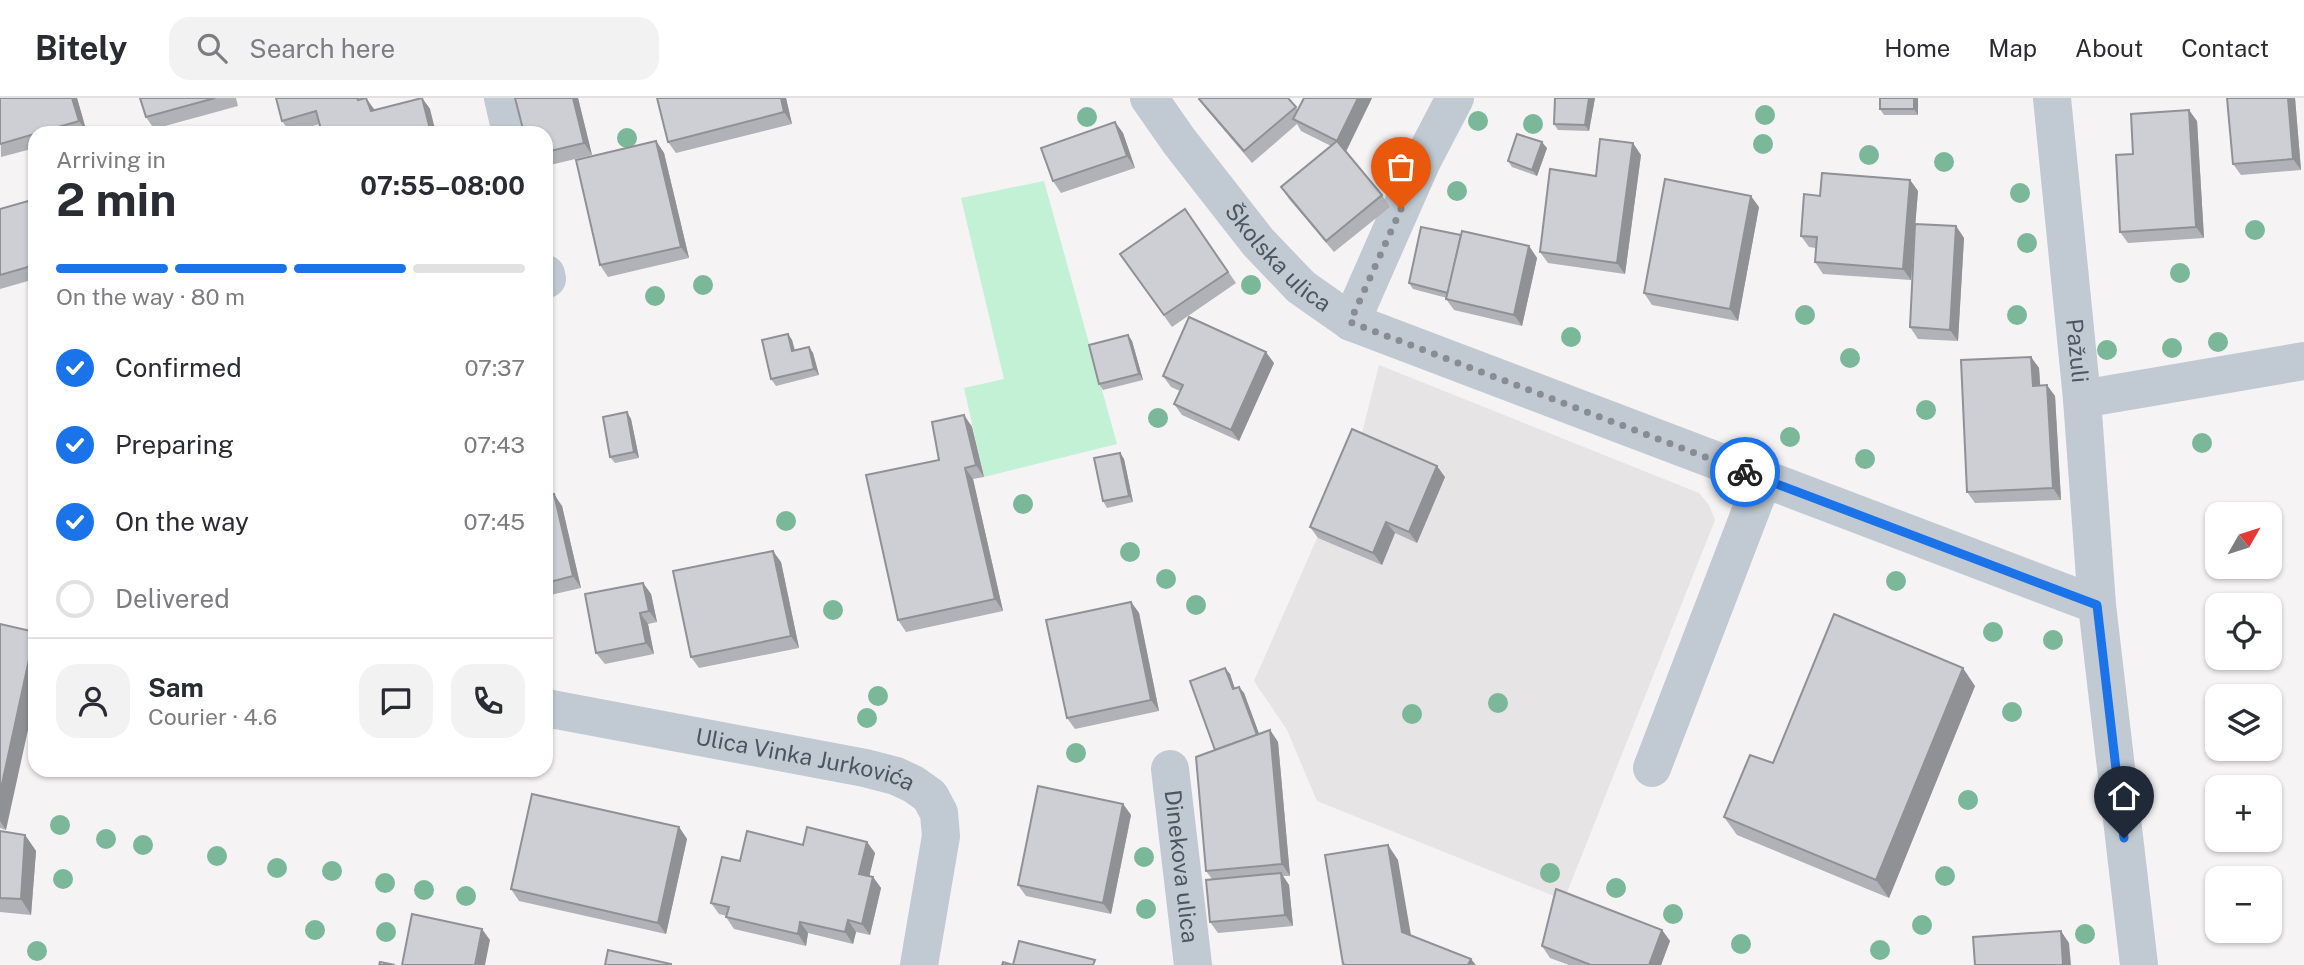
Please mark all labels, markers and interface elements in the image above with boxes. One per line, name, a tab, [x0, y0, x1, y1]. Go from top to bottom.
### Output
search box	[169, 17, 659, 80]
text: Bitely	[35, 29, 127, 67]
icon: search	[193, 29, 231, 67]
text: Search here	[249, 33, 395, 64]
text: Home	[1884, 34, 1950, 62]
text: Map	[1988, 34, 2037, 62]
text: About	[2075, 34, 2143, 62]
text: Contact	[2181, 34, 2269, 62]
pin	[1371, 137, 1431, 209]
text: Arriving in	[56, 146, 166, 173]
icon: bag	[1382, 148, 1420, 186]
text: 07:55–08:00	[360, 170, 525, 201]
text: 2 min	[56, 172, 176, 226]
street label: Školska ulica	[1220, 198, 1337, 317]
text: On the way · 80 m	[56, 283, 245, 310]
street label: Pažuli	[2061, 317, 2094, 384]
icon: check	[56, 349, 94, 387]
text: Confirmed	[115, 352, 242, 383]
text: 07:37	[464, 354, 525, 381]
icon: check	[56, 426, 94, 464]
text: Preparing	[115, 429, 234, 460]
text: 07:43	[464, 431, 525, 458]
courier	[1710, 437, 1780, 507]
icon: bike	[1726, 453, 1764, 491]
north arrow	[2205, 502, 2282, 579]
map controls	[2205, 502, 2282, 943]
icon: check	[56, 503, 94, 541]
text: On the way	[115, 506, 249, 537]
text: 07:45	[464, 508, 525, 535]
text: Delivered	[115, 583, 230, 614]
button: locate	[2205, 593, 2282, 670]
button: person	[56, 664, 130, 738]
button: chat	[359, 664, 433, 738]
button: phone	[451, 664, 525, 738]
text: Sam	[148, 672, 204, 703]
button: layers	[2205, 684, 2282, 761]
text: Courier · 4.6	[148, 703, 277, 730]
street label: Ulica Vinka Jurkovića	[693, 722, 919, 796]
pin	[2094, 766, 2154, 838]
button: +	[2205, 775, 2282, 852]
icon: home	[2105, 777, 2143, 815]
street label: Dinekova ulica	[1160, 788, 1204, 944]
button: −	[2205, 866, 2282, 943]

